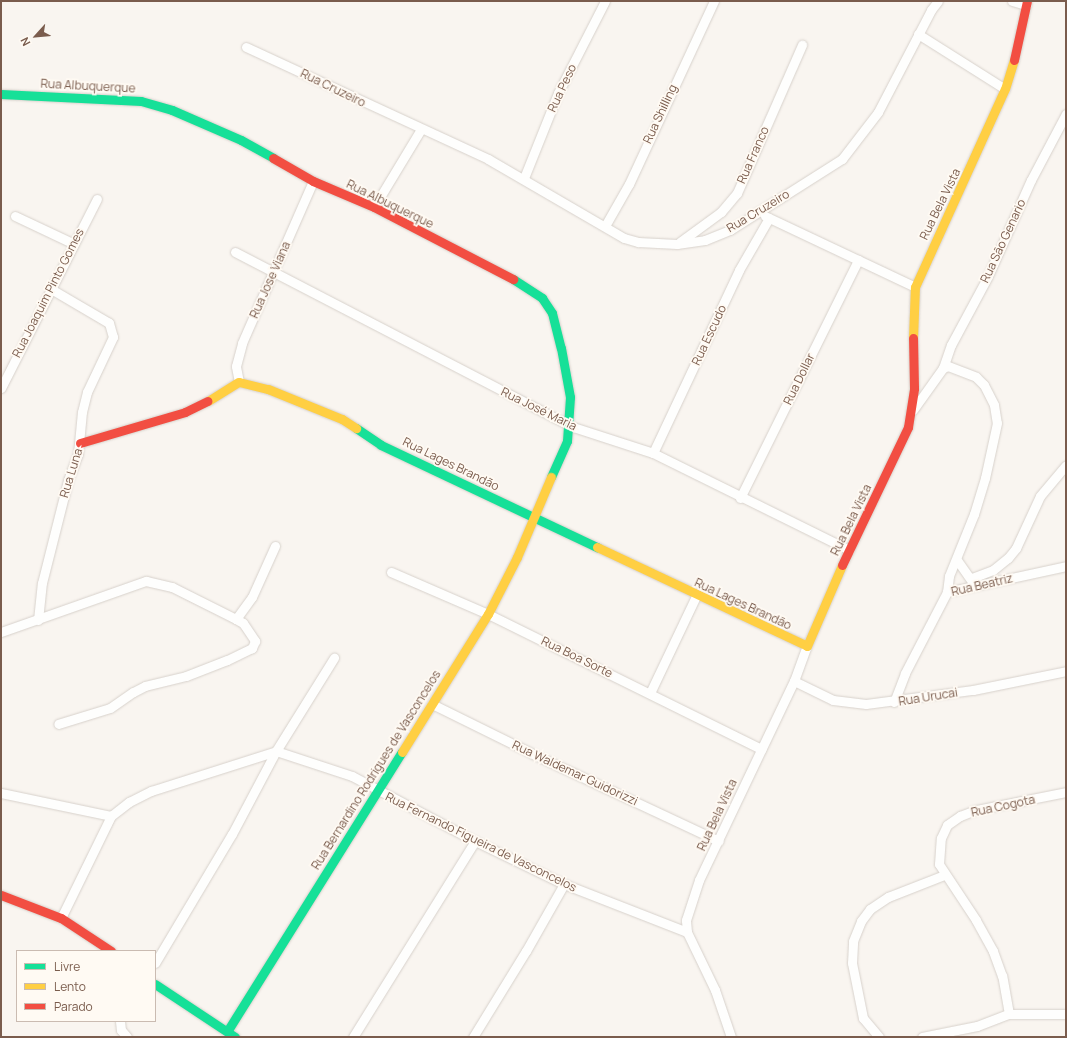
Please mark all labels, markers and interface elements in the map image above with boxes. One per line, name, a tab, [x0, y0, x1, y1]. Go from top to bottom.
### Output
north arrow	[16, 16, 56, 56]
text: N	[16, 35, 33, 49]
street label: Rua Peso	[545, 62, 579, 114]
street label: Rua Cruzeiro	[298, 66, 368, 110]
street label: Rua Albuquerque	[40, 76, 136, 96]
street label: Rua Shilling	[640, 82, 680, 146]
street label: Rua Franco	[734, 124, 772, 186]
street label: Rua Bela Vista	[917, 166, 963, 242]
street label: Rua Albuquerque	[344, 177, 436, 231]
street label: Rua Cruzeiro	[724, 187, 792, 235]
street label: Rua Sāo Genario	[977, 197, 1029, 285]
street label: Rua Joaquim Pinto Gomes	[9, 226, 87, 360]
street label: Rua Jose Viana	[247, 239, 293, 321]
street label: Rua Escudo	[689, 303, 729, 367]
street label: Rua Dollar	[780, 351, 818, 407]
street label: Rua José Maria	[499, 384, 579, 434]
street label: Rua Lages Brandão	[400, 434, 502, 494]
street label: Rua Luna	[57, 447, 85, 499]
street label: Rua Bela Vista	[828, 482, 874, 558]
street label: Rua Beatriz	[950, 571, 1014, 599]
street label: Rua Lages Brandão	[692, 575, 794, 633]
street label: Rua Boa Sorte	[539, 634, 615, 680]
street label: Rua Bernardino Rodrigues de Vasconcelos	[308, 668, 444, 872]
street label: Rua Urucai	[897, 685, 959, 709]
street label: Rua Waldemar Guidorizzi	[510, 738, 640, 808]
street label: Rua Bela Vista	[694, 777, 740, 853]
street label: Rua Fernando Figueira de Vasconcelos	[383, 789, 579, 895]
street label: Rua Cogota	[970, 792, 1036, 820]
legend	[16, 950, 156, 1022]
text: Livre	[54, 958, 80, 975]
text: Lento	[54, 978, 86, 995]
text: Parado	[54, 998, 93, 1015]

